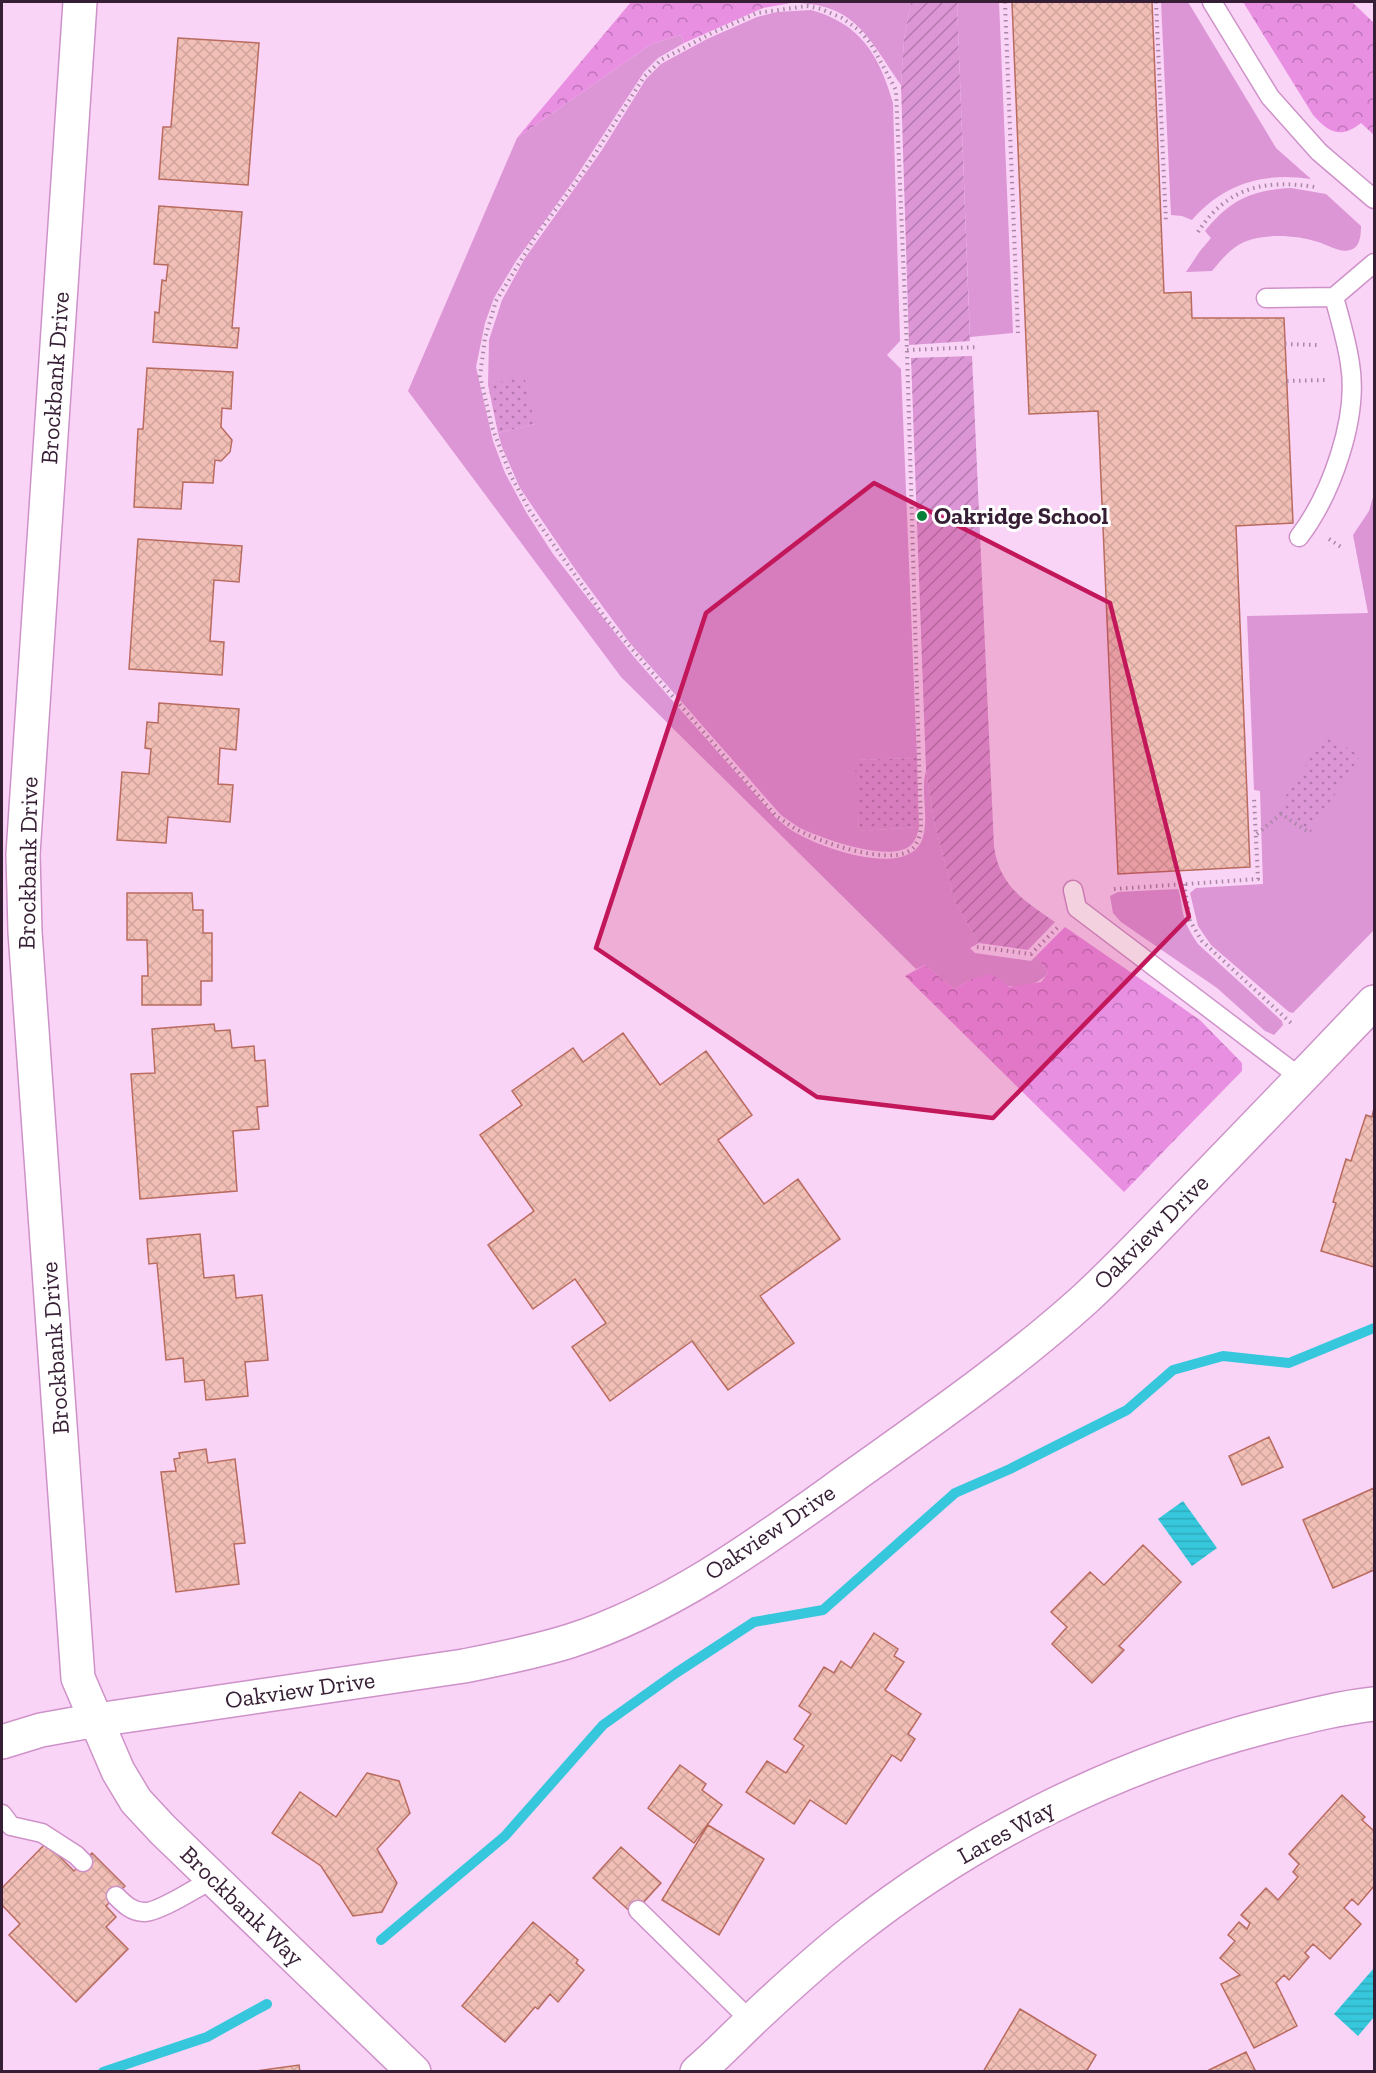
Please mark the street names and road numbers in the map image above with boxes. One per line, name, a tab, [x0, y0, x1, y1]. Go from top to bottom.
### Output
street label: Brockbank Drive	[34, 291, 75, 465]
street label: Brockbank Drive	[11, 776, 44, 950]
street label: Oakview Drive	[1087, 1168, 1214, 1295]
street label: Brockbank Drive	[34, 1261, 75, 1435]
street label: Oakview Drive	[699, 1477, 841, 1586]
street label: Oakview Drive	[223, 1665, 377, 1714]
street label: Lares Way	[952, 1793, 1060, 1870]
street label: Brockbank Way	[175, 1839, 311, 1972]

